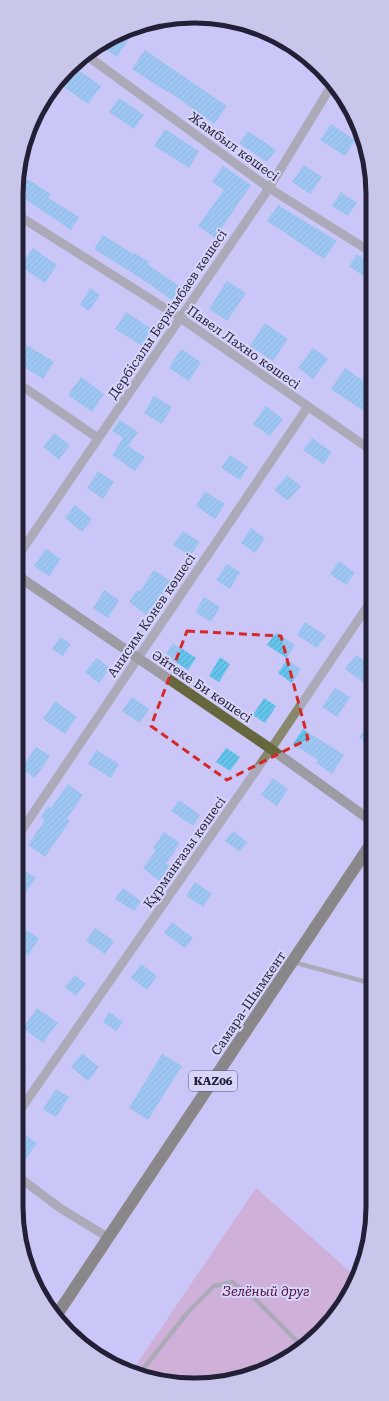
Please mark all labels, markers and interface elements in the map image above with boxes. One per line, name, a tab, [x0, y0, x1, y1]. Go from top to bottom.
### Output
street label: Жамбыл көшесі	[186, 109, 282, 184]
street label: Дербісалы Беркімбаев көшесі	[105, 227, 230, 402]
street label: Павел Лахно көшесі	[184, 303, 303, 392]
street label: Анисим Конев көшесі	[104, 551, 198, 680]
street label: Әйтеке Би көшесі	[149, 647, 255, 726]
street label: Құрманғазы көшесі	[140, 794, 228, 911]
street label: Самара-Шымкент	[208, 949, 289, 1058]
road number: KАZ06	[189, 1071, 237, 1091]
park label: Зелёный друг	[222, 1284, 310, 1299]

